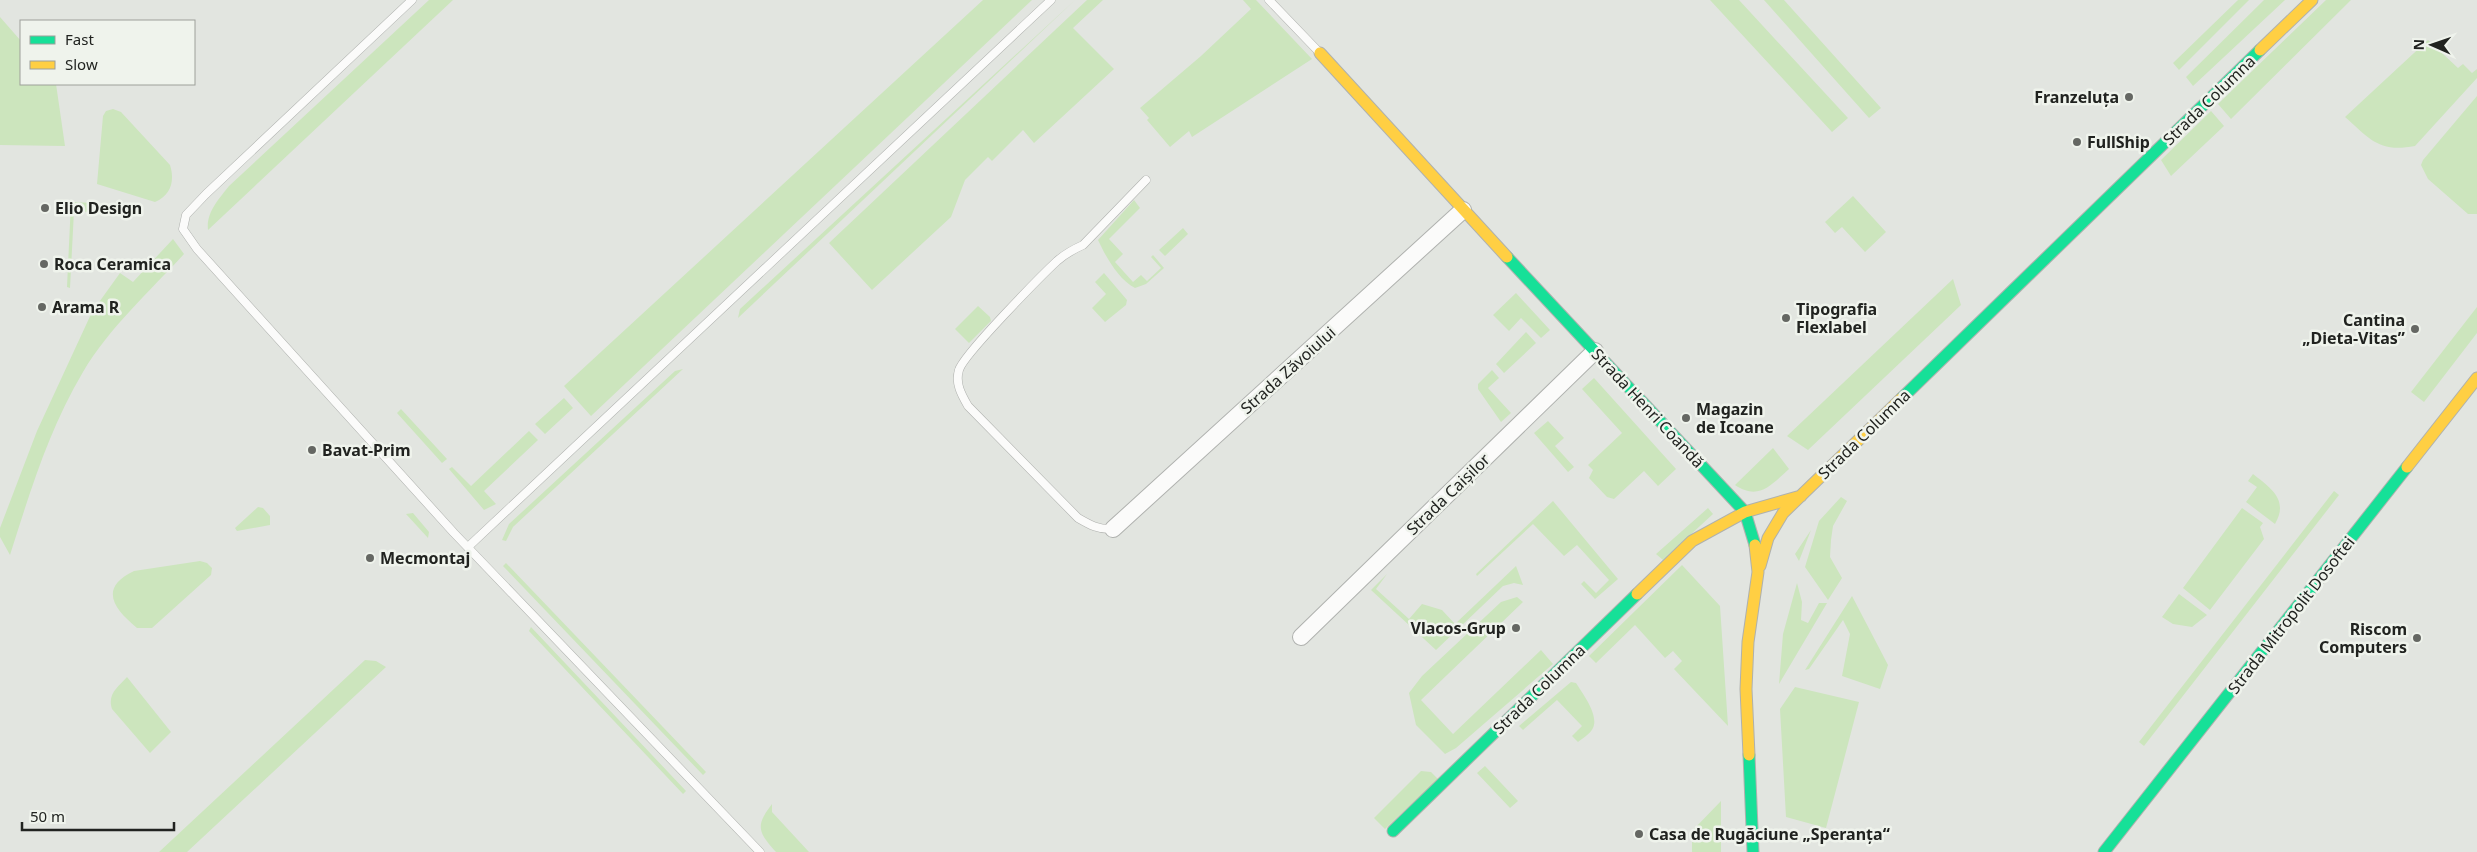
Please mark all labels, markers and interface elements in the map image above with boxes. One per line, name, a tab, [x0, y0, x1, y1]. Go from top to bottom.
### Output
legend	[20, 20, 195, 85]
north arrow	[2407, 20, 2457, 70]
text: Fast	[65, 29, 94, 49]
text: N	[2409, 39, 2428, 51]
street label: Strada Columna	[2158, 50, 2260, 150]
text: Slow	[65, 54, 98, 74]
place label: Franzeluța	[2034, 86, 2119, 108]
marker: Franzeluța	[2123, 91, 2135, 103]
place label: FullShip	[2087, 131, 2150, 153]
marker: FullShip	[2071, 136, 2083, 148]
place label: Elio Design	[55, 197, 142, 219]
marker: Elio Design	[39, 202, 51, 214]
place label: Roca Ceramica	[54, 253, 171, 275]
marker: Roca Ceramica	[38, 258, 50, 270]
place label: Arama R	[52, 296, 120, 318]
place label: Tipografia Flexlabel	[1796, 298, 1877, 338]
marker: Arama R	[36, 301, 48, 313]
place label: Cantina „Dieta-Vitas”	[2302, 309, 2405, 349]
marker: Tipografia Flexlabel	[1780, 312, 1792, 324]
street label: Strada Zăvoiului	[1236, 321, 1340, 419]
marker: Cantina „Dieta-Vitas”	[2409, 323, 2421, 335]
street label: Strada Henri Coandă	[1587, 343, 1709, 473]
street label: Strada Columna	[1813, 384, 1915, 484]
place label: Magazin de Icoane	[1696, 398, 1774, 438]
marker: Magazin de Icoane	[1680, 412, 1692, 424]
place label: Bavat-Prim	[322, 439, 410, 461]
marker: Bavat-Prim	[306, 444, 318, 456]
street label: Strada Caișilor	[1401, 448, 1495, 540]
street label: Strada Mitropolit Dosoftei	[2223, 532, 2359, 698]
place label: Mecmontaj	[380, 547, 470, 569]
marker: Mecmontaj	[364, 552, 376, 564]
place label: Vlacos-Grup	[1411, 617, 1506, 639]
place label: Riscom Computers	[2319, 618, 2407, 658]
marker: Vlacos-Grup	[1510, 622, 1522, 634]
marker: Riscom Computers	[2411, 632, 2423, 644]
street label: Strada Columna	[1488, 639, 1590, 739]
scale bar	[22, 800, 175, 832]
text: 50 m	[30, 806, 65, 826]
place label: Casa de Rugăciune „Speranța“	[1649, 823, 1890, 845]
marker: Casa de Rugăciune „Speranța“	[1633, 828, 1645, 840]

